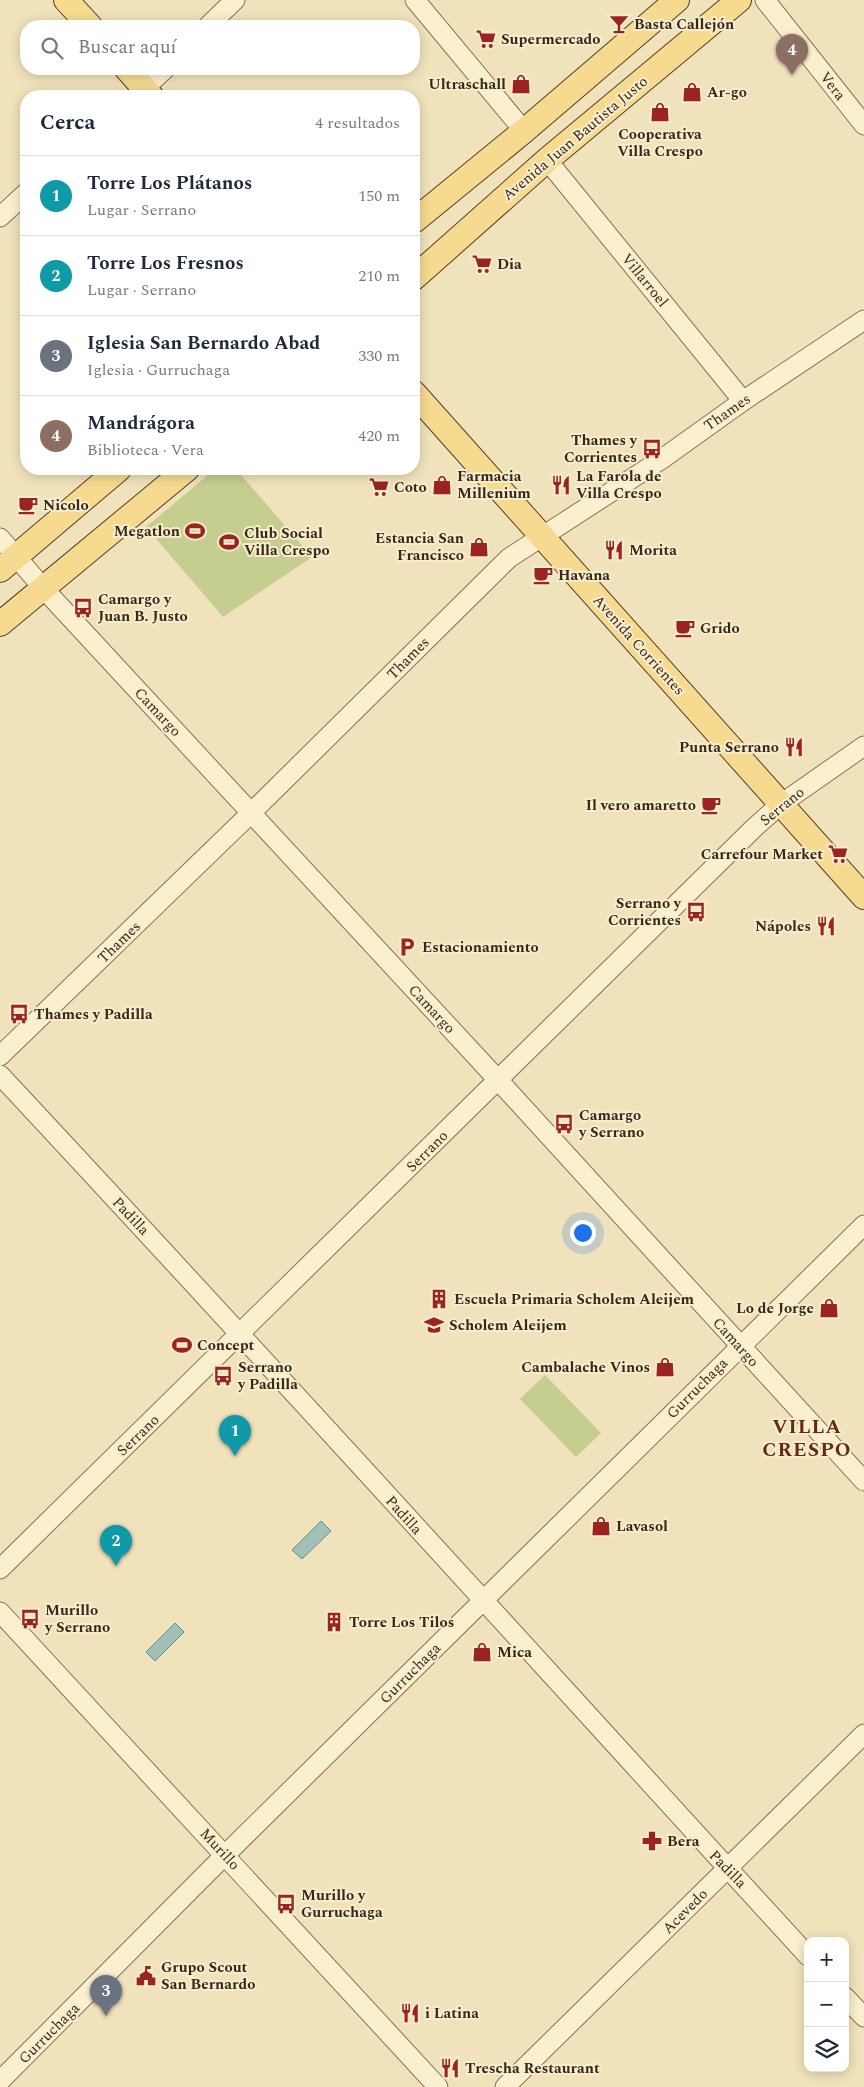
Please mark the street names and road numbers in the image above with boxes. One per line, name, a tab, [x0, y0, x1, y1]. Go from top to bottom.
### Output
street label: Vera	[814, 67, 852, 106]
street label: Avenida Juan Bautista Justo	[497, 70, 653, 206]
street label: Villarroel	[616, 248, 674, 312]
street label: Thames	[699, 388, 755, 437]
street label: Avenida Corrientes	[587, 590, 690, 701]
street label: Thames	[382, 632, 435, 685]
street label: Camargo	[129, 682, 187, 742]
street label: Serrano	[755, 781, 810, 832]
street label: Thames	[92, 916, 146, 969]
street label: Camargo	[403, 979, 461, 1039]
street label: Serrano	[401, 1125, 454, 1178]
street label: Padilla	[107, 1192, 155, 1241]
street label: Camargo	[707, 1312, 764, 1373]
street label: Gurruchaga	[661, 1352, 734, 1424]
street label: Serrano	[112, 1409, 165, 1462]
street label: Padilla	[380, 1491, 428, 1541]
street label: Gurruchaga	[374, 1637, 447, 1709]
street label: Murillo	[194, 1823, 245, 1876]
street label: Padilla	[703, 1845, 752, 1894]
street label: Acevedo	[657, 1883, 713, 1939]
street label: Gurruchaga	[13, 1997, 86, 2069]

